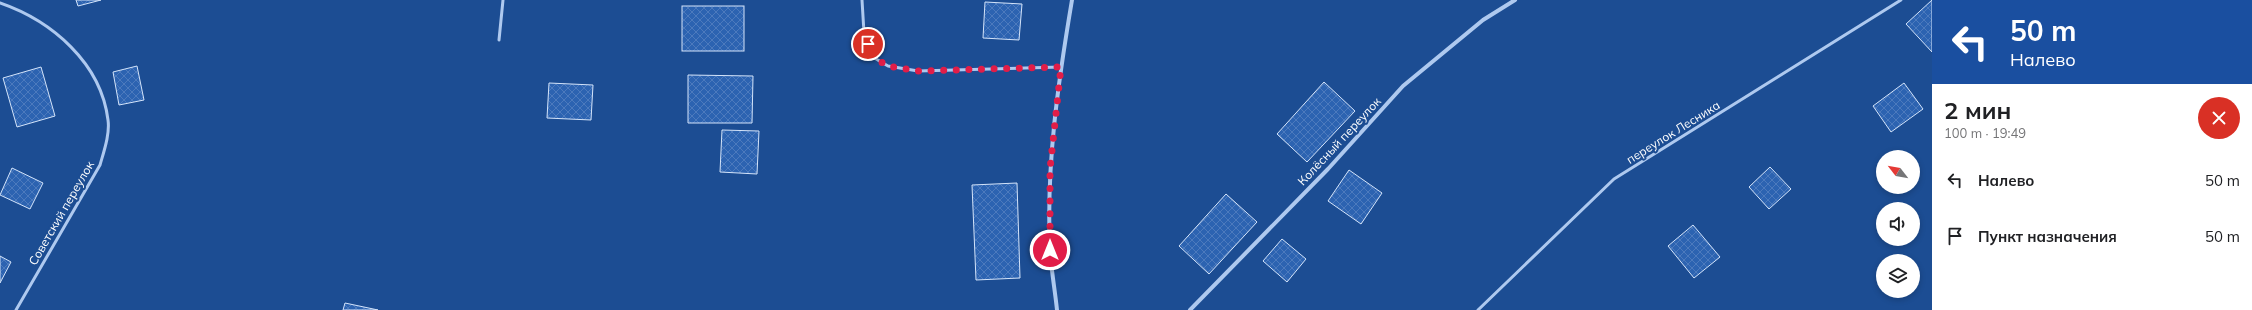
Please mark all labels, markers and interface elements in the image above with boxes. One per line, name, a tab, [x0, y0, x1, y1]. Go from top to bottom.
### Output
text: 50 m	[2010, 13, 2076, 48]
icon: left	[1944, 16, 1996, 68]
pin	[851, 27, 885, 61]
icon: arrive	[857, 33, 879, 55]
text: Налево	[2010, 48, 2076, 71]
street label: Колёсный переулок	[1294, 93, 1384, 188]
text: 2 мин	[1944, 95, 2011, 125]
street label: переулок Лесника	[1623, 97, 1723, 167]
button: close	[2198, 97, 2240, 139]
text: 100 m · 19:49	[1944, 125, 2026, 141]
north arrow	[1876, 150, 1920, 194]
map controls	[1876, 150, 1920, 298]
street label: Советский переулок	[25, 158, 97, 268]
icon: left	[1944, 169, 1966, 191]
text: Налево	[1978, 171, 2034, 190]
text: 50 m	[2205, 171, 2240, 190]
button: sound	[1876, 202, 1920, 246]
icon: arrive	[1944, 225, 1966, 247]
text: Пункт назначения	[1978, 227, 2117, 246]
text: 50 m	[2205, 227, 2240, 246]
position arrow	[1029, 229, 1071, 271]
button: layers	[1876, 254, 1920, 298]

